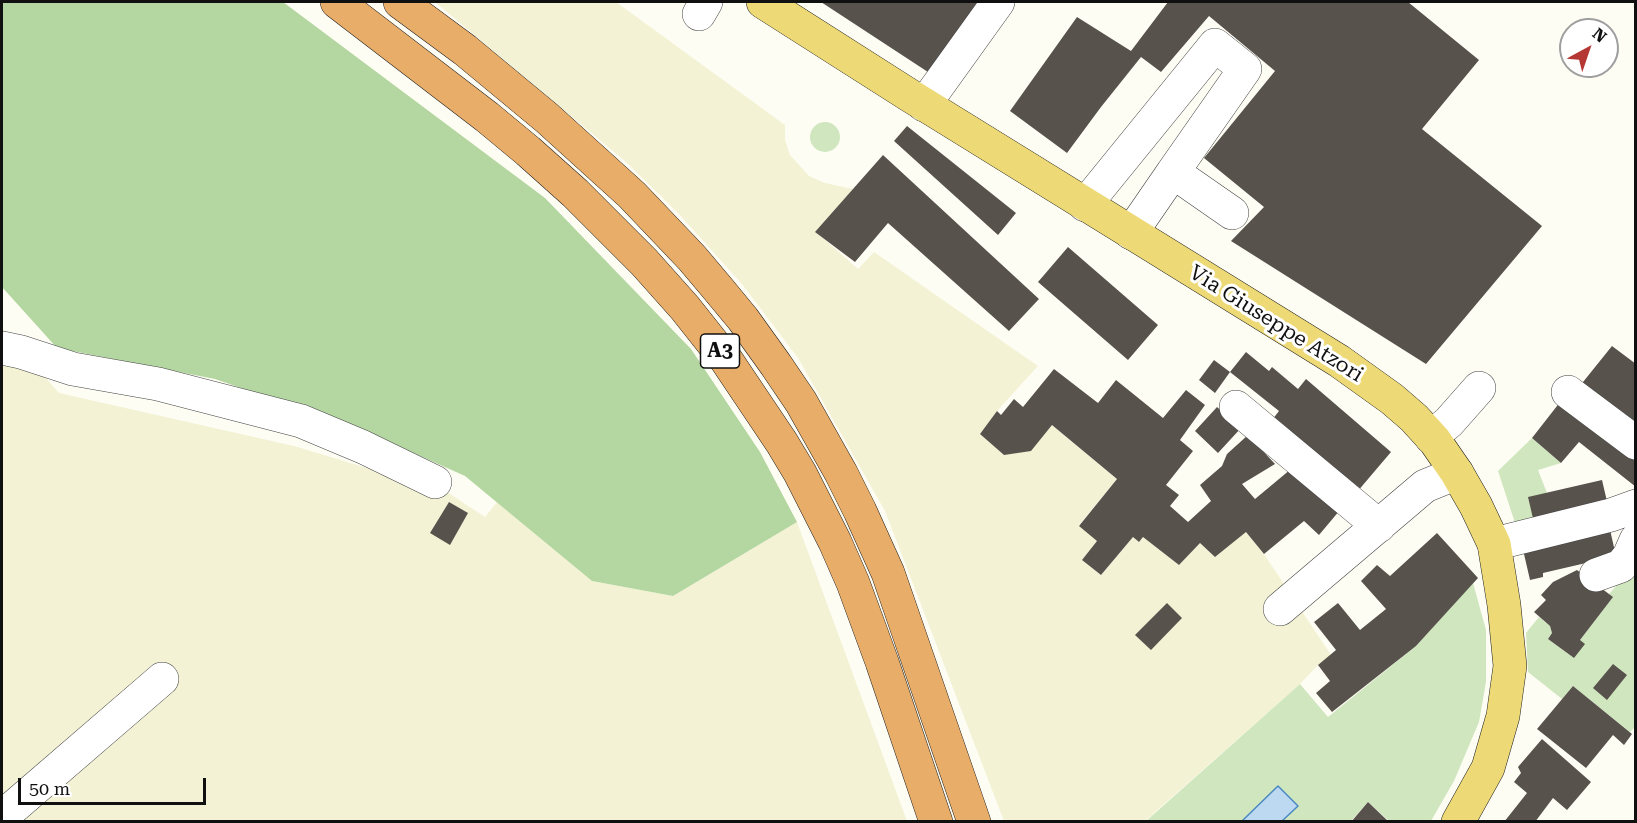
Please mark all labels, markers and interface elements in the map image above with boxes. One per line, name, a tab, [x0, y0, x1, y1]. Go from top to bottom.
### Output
north arrow	[1559, 18, 1619, 78]
text: N	[1589, 24, 1610, 47]
street label: Via Giuseppe Atzori	[1184, 260, 1368, 388]
road number: A3	[700, 334, 740, 368]
scale bar	[21, 766, 208, 804]
text: 50 m	[29, 778, 70, 799]

